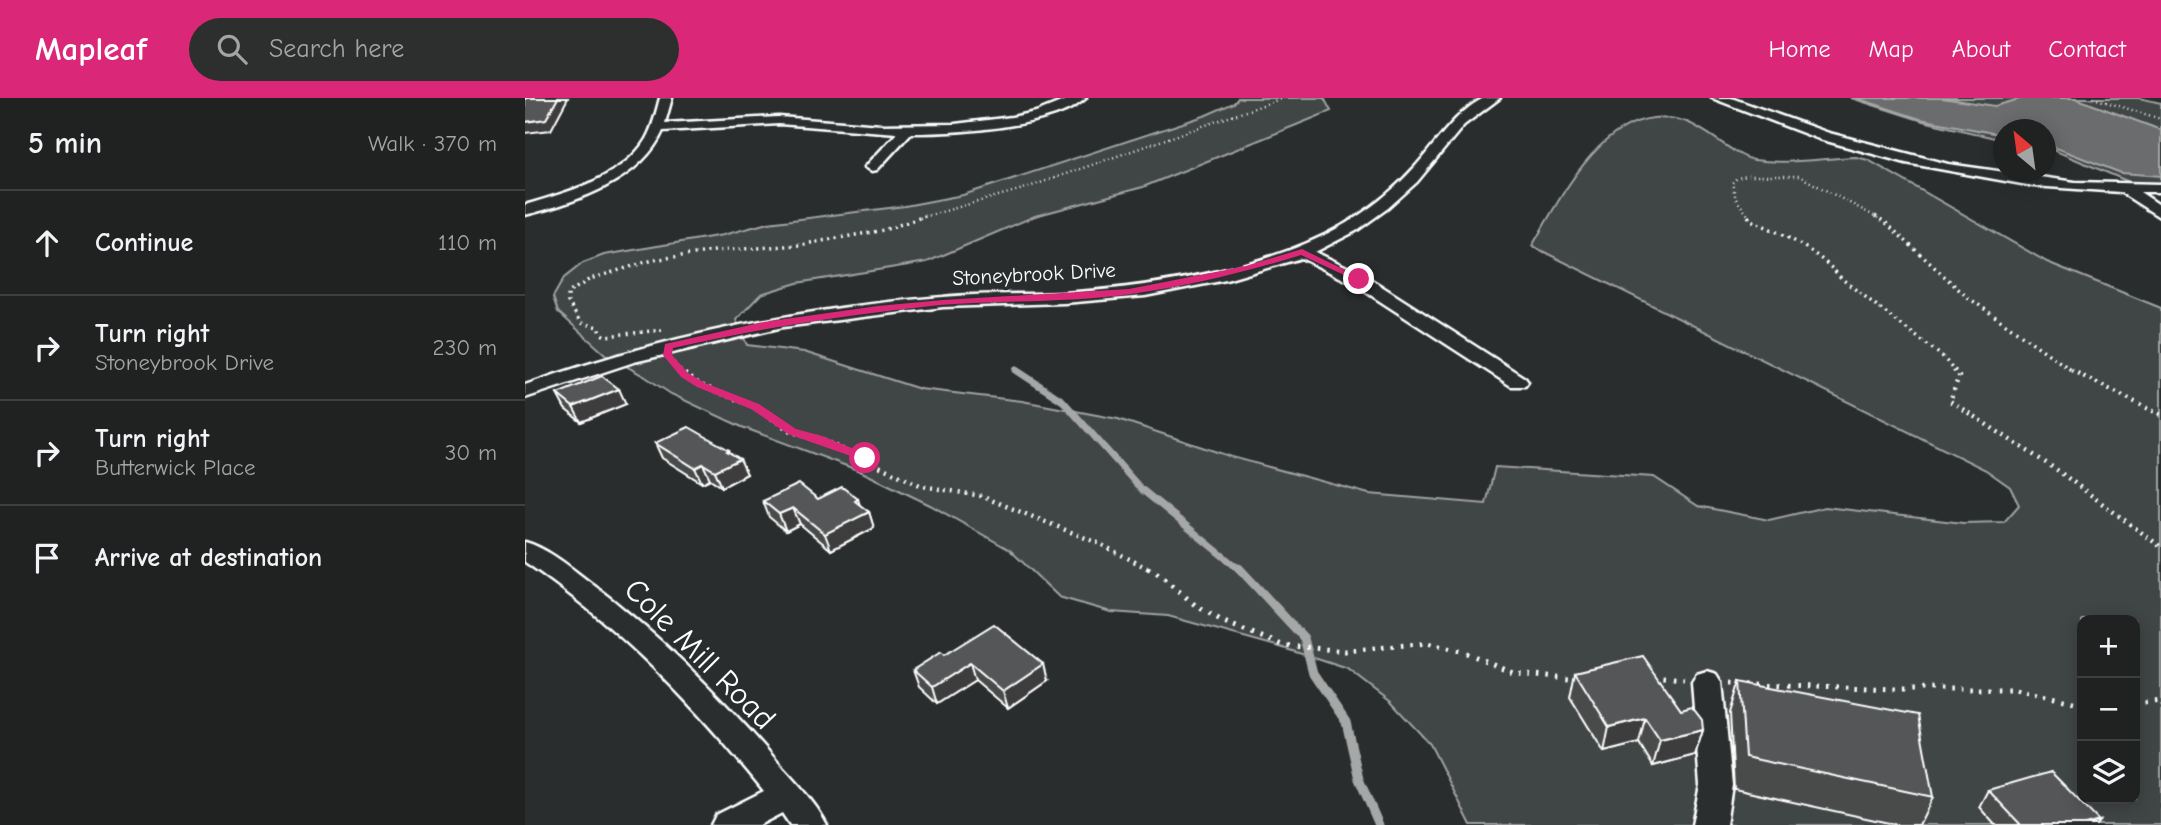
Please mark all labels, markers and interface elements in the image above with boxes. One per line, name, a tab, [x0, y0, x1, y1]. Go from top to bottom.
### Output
search box	[189, 18, 679, 81]
text: Mapleaf	[35, 30, 147, 68]
icon: search	[213, 30, 251, 68]
text: Search here	[269, 34, 404, 64]
text: Home	[1769, 35, 1830, 63]
text: Map	[1868, 35, 1914, 63]
text: About	[1952, 35, 2010, 63]
text: Contact	[2048, 35, 2126, 63]
north arrow	[1993, 119, 2056, 182]
text: 5 min	[28, 126, 102, 161]
text: Walk · 370 m	[368, 130, 497, 157]
icon: ahead	[28, 224, 66, 262]
text: Continue	[95, 228, 193, 258]
text: 110 m	[438, 229, 497, 256]
street label: Stoneybrook Drive	[952, 258, 1116, 290]
route end	[1343, 263, 1374, 294]
text: Turn right	[95, 319, 209, 349]
icon: right	[28, 329, 66, 367]
text: 230 m	[433, 334, 497, 361]
text: Stoneybrook Drive	[95, 349, 274, 376]
text: Turn right	[95, 424, 209, 454]
icon: right	[28, 434, 66, 472]
text: 30 m	[445, 439, 497, 466]
route start	[849, 442, 880, 473]
text: Butterwick Place	[95, 454, 255, 481]
icon: arrive	[28, 539, 66, 577]
text: Arrive at destination	[95, 543, 322, 573]
street label: Cole Mill Road	[617, 571, 783, 737]
map controls	[2077, 615, 2140, 804]
button: +	[2077, 615, 2140, 678]
button: −	[2077, 678, 2140, 741]
button: layers	[2077, 741, 2140, 804]

